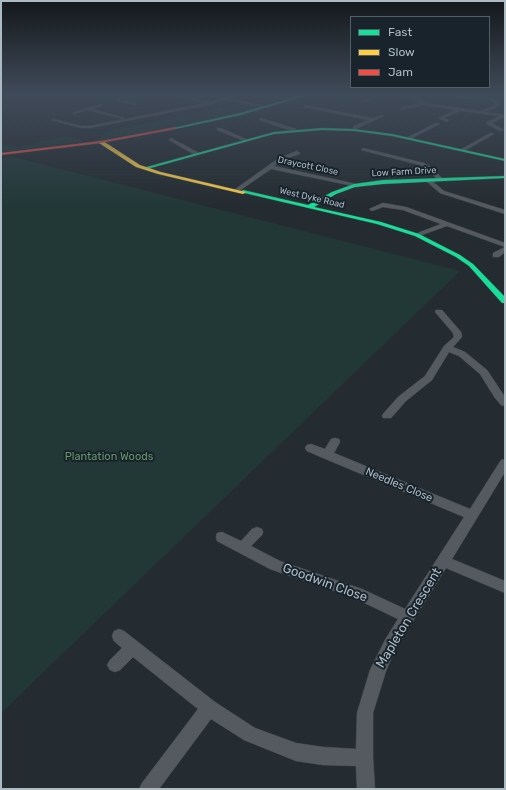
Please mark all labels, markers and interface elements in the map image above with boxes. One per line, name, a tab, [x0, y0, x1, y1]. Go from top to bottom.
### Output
legend	[350, 16, 490, 88]
text: Fast	[388, 25, 412, 39]
text: Slow	[388, 45, 415, 59]
text: Jam	[388, 65, 413, 79]
street label: Draycott Close	[277, 154, 339, 178]
street label: Low Farm Drive	[371, 165, 437, 179]
street label: West Dyke Road	[278, 185, 346, 211]
park label: Plantation Woods	[65, 450, 153, 464]
street label: Needles Close	[363, 465, 435, 505]
street label: Goodwin Close	[280, 560, 370, 606]
street label: Mapleton Crescent	[373, 565, 445, 671]

